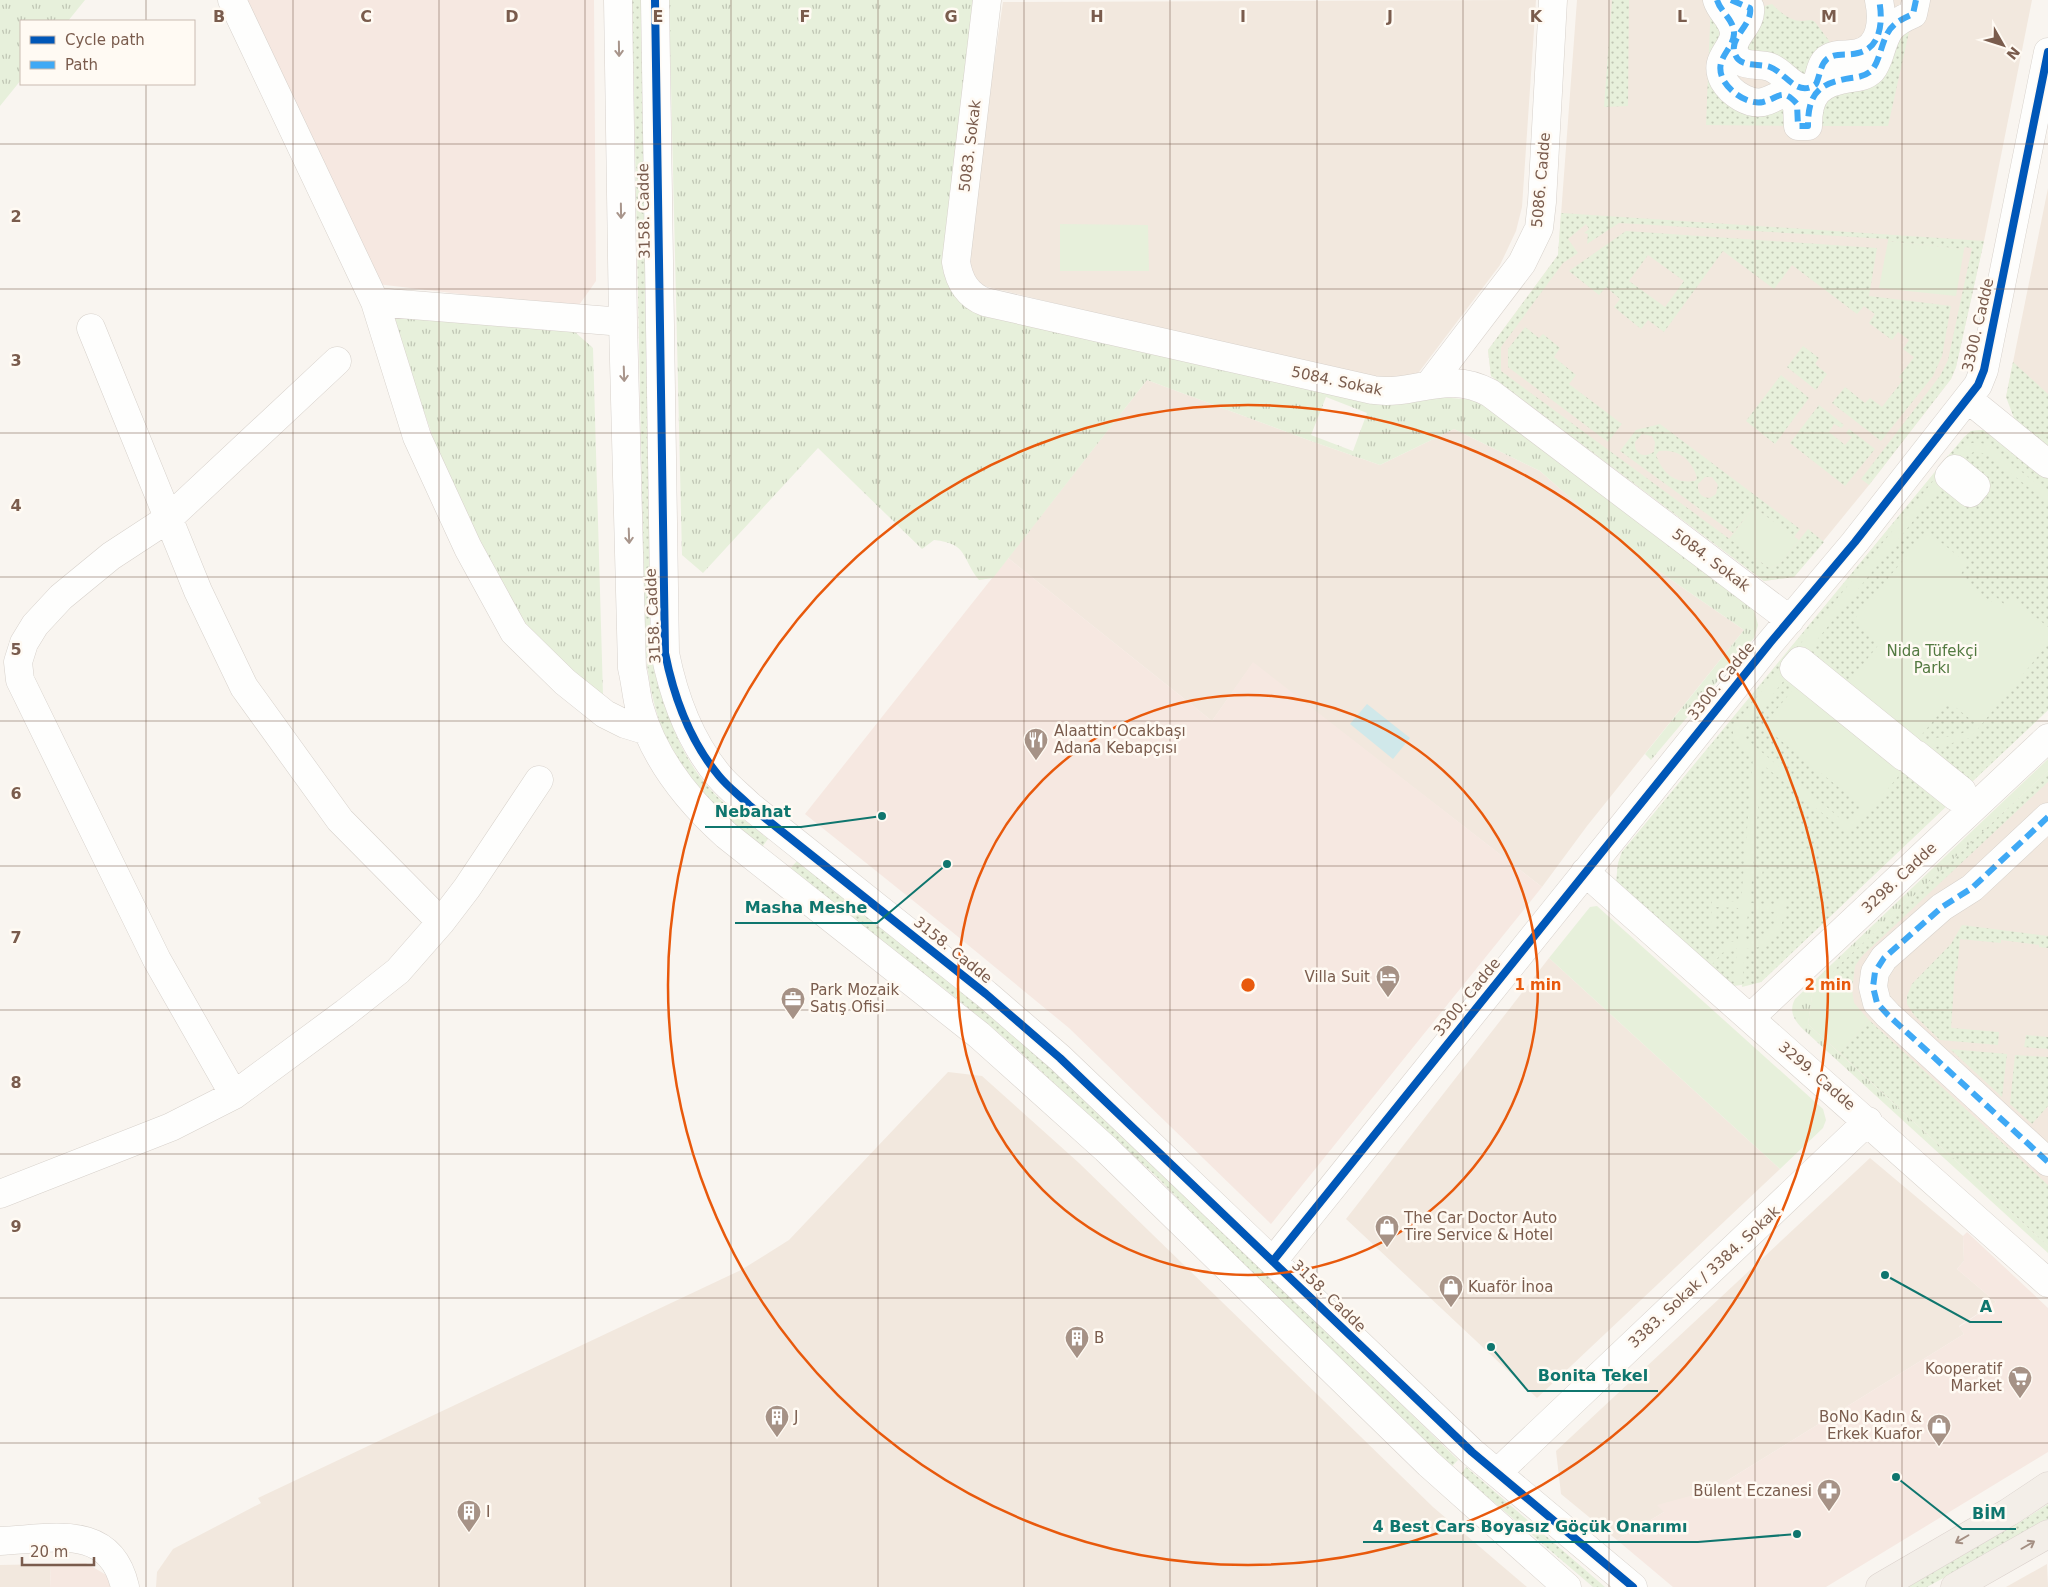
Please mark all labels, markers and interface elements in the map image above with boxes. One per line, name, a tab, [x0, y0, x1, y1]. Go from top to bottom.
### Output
text: B	[213, 7, 225, 26]
text: C	[360, 7, 372, 26]
text: D	[505, 7, 519, 26]
text: E	[653, 7, 663, 26]
text: F	[800, 7, 810, 26]
text: G	[944, 7, 958, 26]
text: H	[1090, 7, 1104, 26]
text: I	[1240, 7, 1246, 26]
text: J	[1386, 7, 1393, 26]
text: K	[1530, 7, 1543, 26]
text: L	[1677, 7, 1687, 26]
text: M	[1821, 7, 1837, 26]
legend	[20, 20, 195, 85]
north arrow	[1978, 20, 2028, 70]
text: Cycle path	[65, 31, 145, 49]
one-way arrow	[614, 40, 623, 56]
text: N	[2003, 44, 2023, 63]
text: Path	[65, 56, 98, 74]
street label: 5083. Sokak	[955, 99, 985, 193]
street label: 5086. Cadde	[1528, 132, 1554, 228]
street label: 3158. Cadde	[634, 163, 654, 259]
one-way arrow	[616, 202, 626, 219]
text: 2	[10, 207, 22, 226]
street label: 3300. Cadde	[1958, 276, 1998, 374]
text: 3	[10, 351, 22, 370]
street label: 5084. Sokak	[1290, 363, 1385, 400]
one-way arrow	[620, 365, 629, 381]
text: 4	[10, 496, 22, 515]
street label: 5084. Sokak	[1669, 525, 1754, 595]
one-way arrow	[624, 528, 634, 544]
street label: 3158. Cadde	[642, 568, 664, 664]
street label: 3300. Cadde	[1684, 638, 1758, 724]
text: 5	[10, 640, 22, 659]
park label: Nida Tüfekçi Parkı	[1886, 642, 1978, 677]
place label: Alaattin Ocakbaşı Adana Kebapçısı	[1054, 722, 1186, 757]
restaurant icon: Alaattin Ocakbaşı Adana Kebapçısı	[1023, 727, 1049, 761]
text: 6	[10, 784, 22, 803]
callout: Nebahat	[705, 796, 801, 827]
text: Nebahat	[715, 802, 792, 821]
street label: 3298. Cadde	[1858, 839, 1940, 917]
callout: Masha Meshe	[735, 892, 877, 923]
text: Masha Meshe	[745, 898, 867, 917]
street label: 3158. Cadde	[910, 913, 996, 987]
text: 7	[10, 928, 22, 947]
street label: 3300. Cadde	[1430, 954, 1504, 1040]
hotel icon: Villa Suit	[1375, 964, 1401, 998]
place label: Villa Suit	[1305, 968, 1370, 986]
centre of rings	[1239, 976, 1257, 994]
text: 1 min	[1514, 976, 1562, 994]
text: 2 min	[1804, 976, 1852, 994]
place label: Park Mozaik Satış Ofisi	[810, 981, 900, 1016]
office icon: Park Mozaik Satış Ofisi	[780, 986, 806, 1020]
street label: 3299. Cadde	[1775, 1038, 1859, 1114]
text: 8	[10, 1073, 22, 1092]
street label: 3383. Sokak / 3384. Sokak	[1625, 1202, 1784, 1352]
place label: The Car Doctor Auto Tire Service & Hotel	[1403, 1209, 1557, 1244]
shop icon: The Car Doctor Auto Tire Service & Hotel	[1374, 1214, 1400, 1248]
text: 9	[10, 1217, 22, 1236]
street label: 3158. Cadde	[1288, 1256, 1370, 1336]
shop icon: Kuaför İnoa	[1438, 1274, 1464, 1308]
place label: Kuaför İnoa	[1468, 1277, 1553, 1296]
callout: A	[1970, 1291, 2002, 1322]
text: A	[1980, 1297, 1993, 1316]
building icon: B	[1064, 1325, 1090, 1359]
place label: B	[1094, 1329, 1104, 1347]
callout: Bonita Tekel	[1528, 1360, 1658, 1391]
place label: Kooperatif Market	[1925, 1360, 2003, 1395]
supermarket icon: Kooperatif Market	[2007, 1365, 2033, 1399]
text: Bonita Tekel	[1538, 1366, 1648, 1385]
building icon: J	[764, 1404, 790, 1438]
place label: J	[793, 1408, 798, 1426]
place label: BoNo Kadın & Erkek Kuafor	[1819, 1408, 1923, 1443]
shop icon: BoNo Kadın & Erkek Kuafor	[1926, 1413, 1952, 1447]
pharmacy icon: Bülent Eczanesi	[1816, 1478, 1842, 1512]
place label: Bülent Eczanesi	[1693, 1482, 1812, 1500]
callout: BİM	[1962, 1498, 2016, 1529]
building icon: I	[456, 1499, 482, 1533]
place label: I	[486, 1503, 490, 1521]
text: BİM	[1972, 1504, 2006, 1523]
callout: 4 Best Cars Boyasız Göçük Onarımı	[1363, 1511, 1698, 1542]
text: 4 Best Cars Boyasız Göçük Onarımı	[1373, 1517, 1687, 1536]
scale bar	[22, 1534, 95, 1566]
one-way arrow	[1955, 1535, 1969, 1545]
one-way arrow	[2020, 1540, 2034, 1550]
text: 20 m	[30, 1543, 68, 1561]

